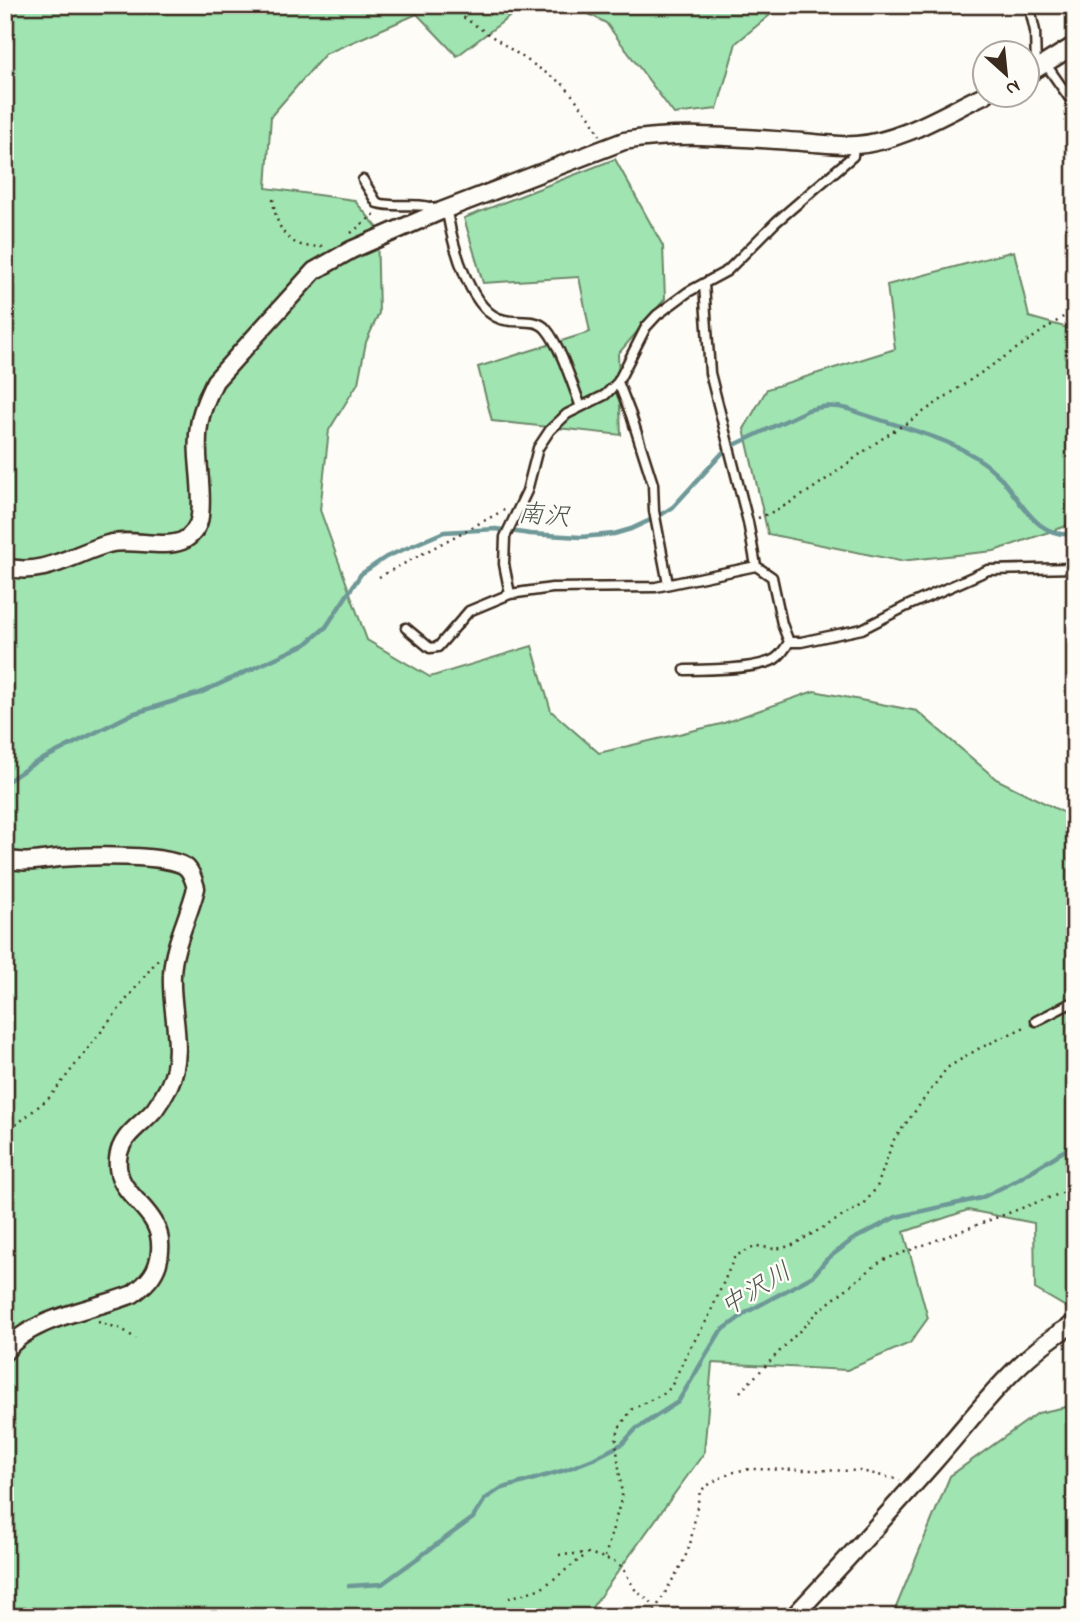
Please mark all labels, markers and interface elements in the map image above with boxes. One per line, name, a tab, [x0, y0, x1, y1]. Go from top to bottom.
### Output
north arrow	[972, 38, 1042, 108]
text: N	[1001, 72, 1024, 102]
water label: 南沢	[516, 496, 572, 538]
water label: 中沢川	[713, 1254, 800, 1327]

